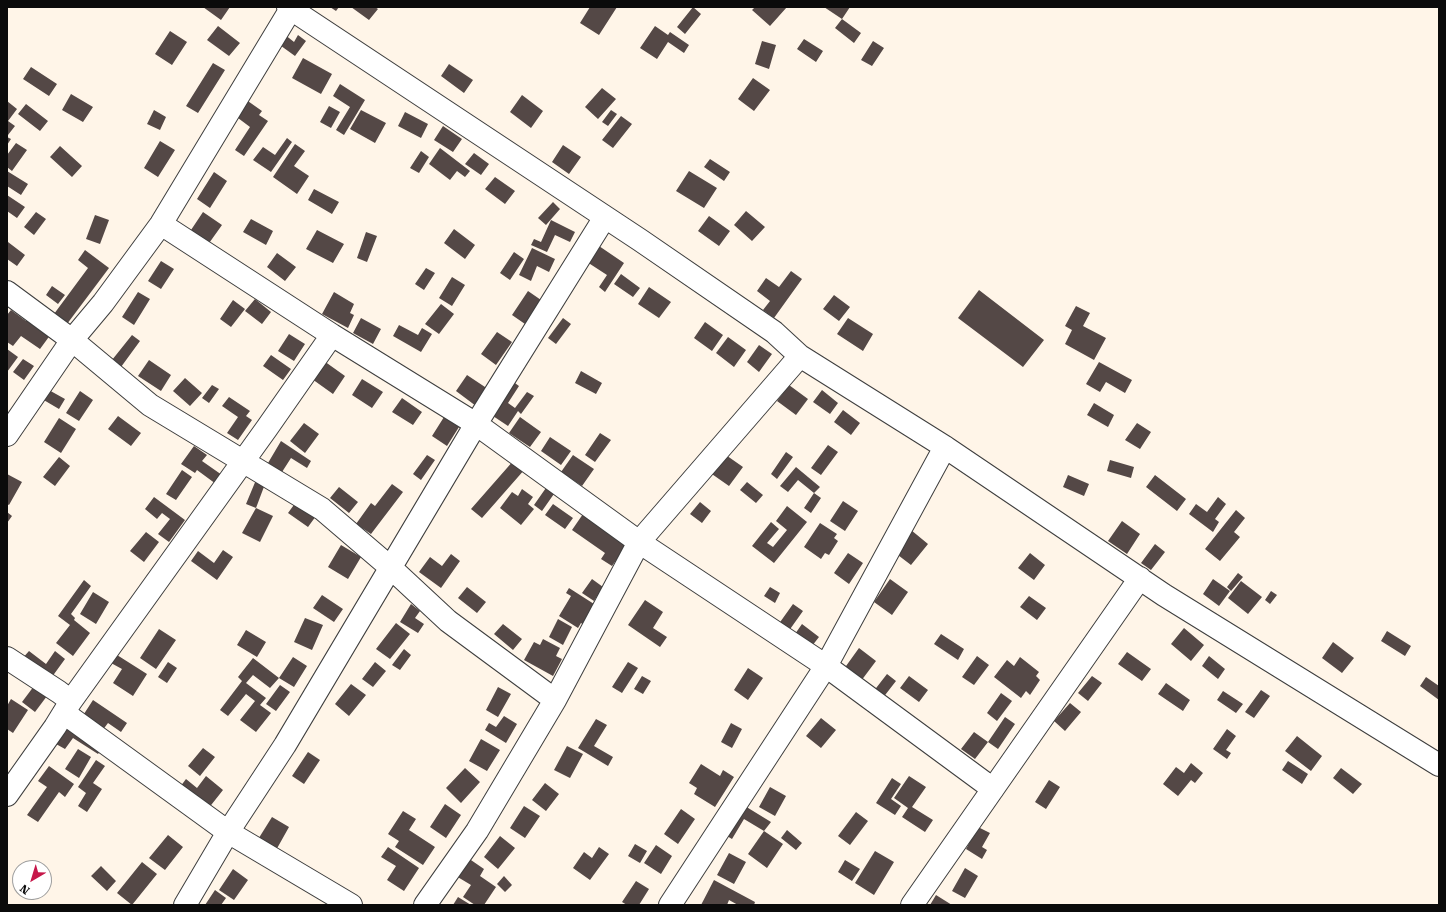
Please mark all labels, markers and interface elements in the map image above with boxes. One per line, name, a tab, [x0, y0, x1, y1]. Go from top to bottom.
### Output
north arrow	[12, 860, 52, 900]
text: N	[18, 881, 32, 897]

